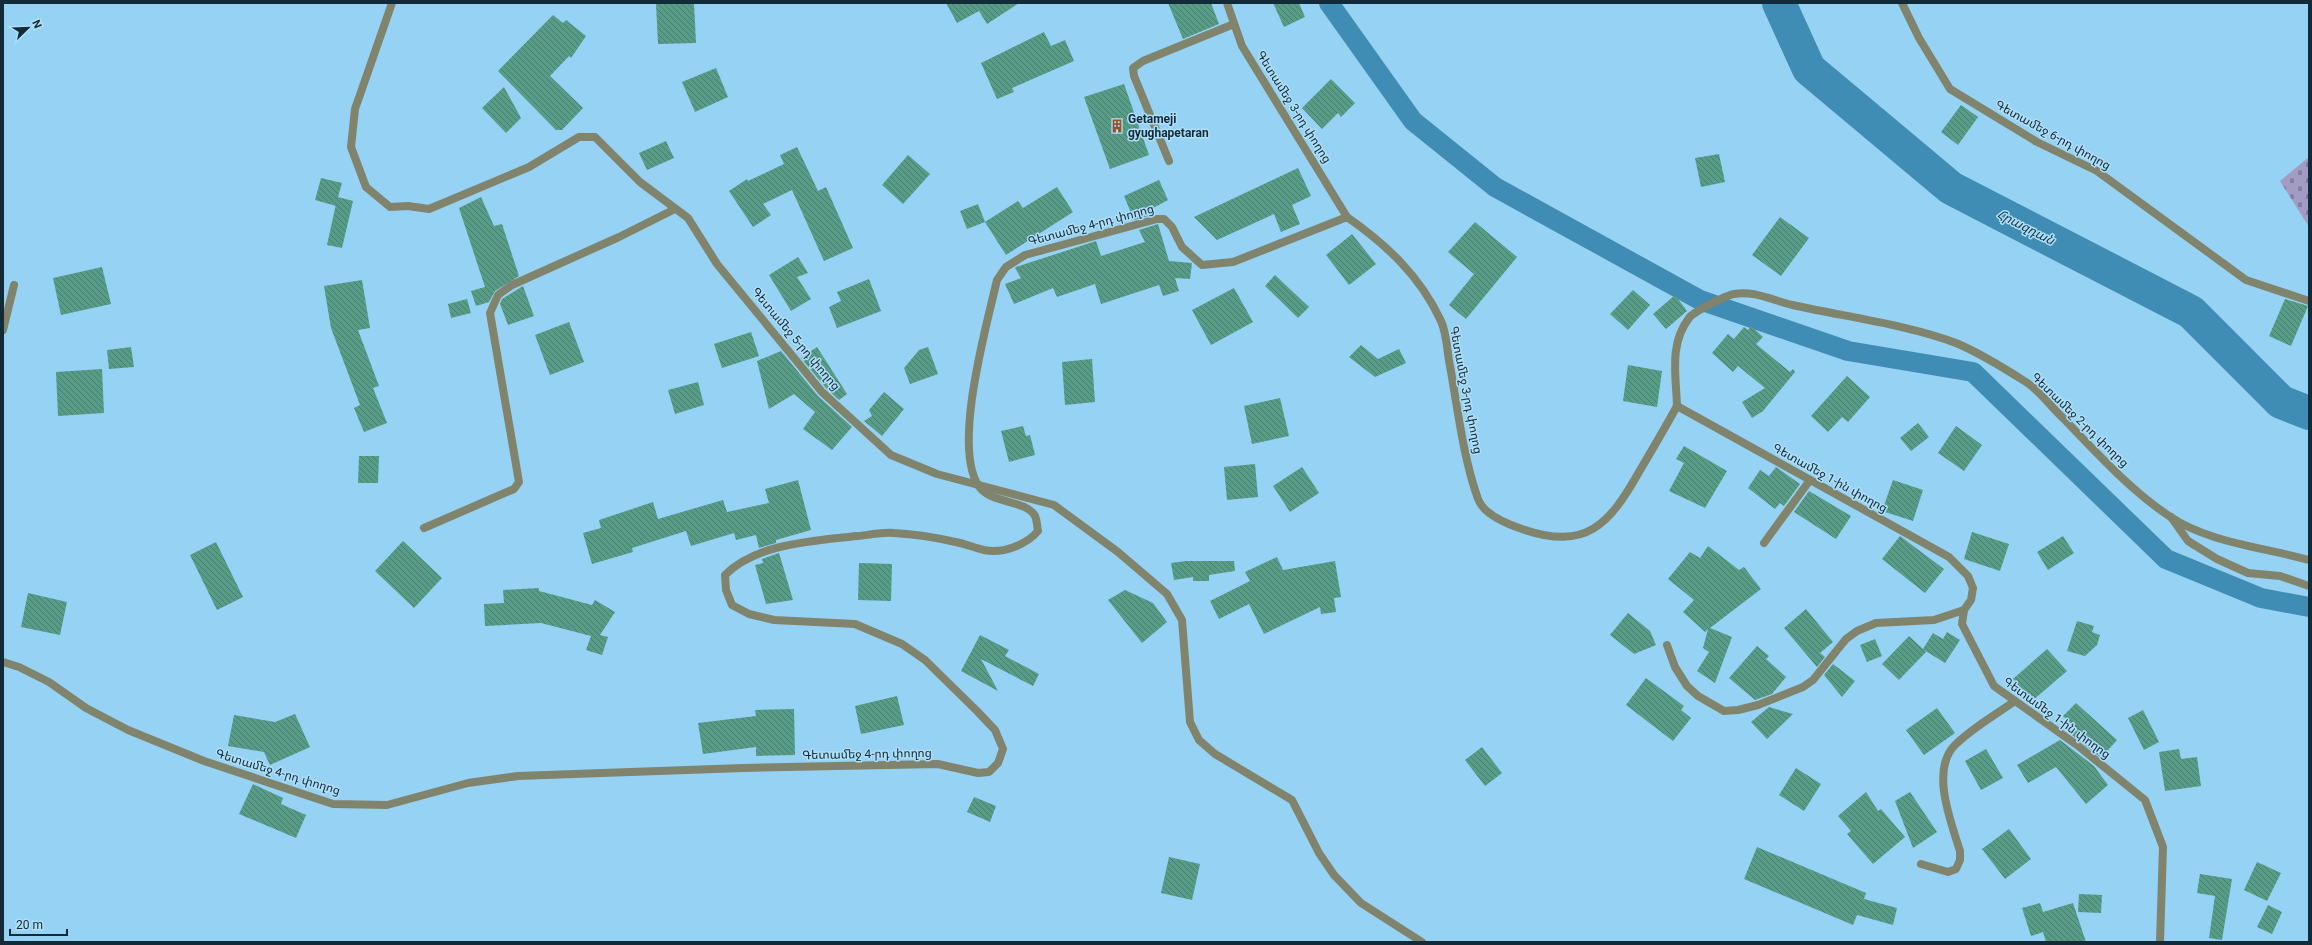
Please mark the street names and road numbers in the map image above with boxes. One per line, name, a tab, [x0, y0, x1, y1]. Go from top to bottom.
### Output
street label: Գետամեջ 3-րդ փողոց	[1254, 48, 1334, 166]
street label: Գետամեջ 6-րդ փողոց	[1993, 97, 2113, 173]
street label: Գետամեջ 4-րդ փողոց	[1027, 201, 1155, 249]
street label: Գետամեջ 5-րդ փողոց	[749, 285, 843, 393]
street label: Գետամեջ 3-րդ փողոց	[1447, 325, 1485, 455]
street label: Գետամեջ 2-րդ փողոց	[2028, 370, 2132, 470]
street label: Գետամեջ 1-ին փողոց	[1770, 441, 1890, 515]
street label: Գետամեջ 1-ին փողոց	[2001, 674, 2113, 762]
street label: Գետամեջ 4-րդ փողոց	[214, 746, 342, 798]
street label: Գետամեջ 4-րդ փողոց	[802, 746, 932, 762]

